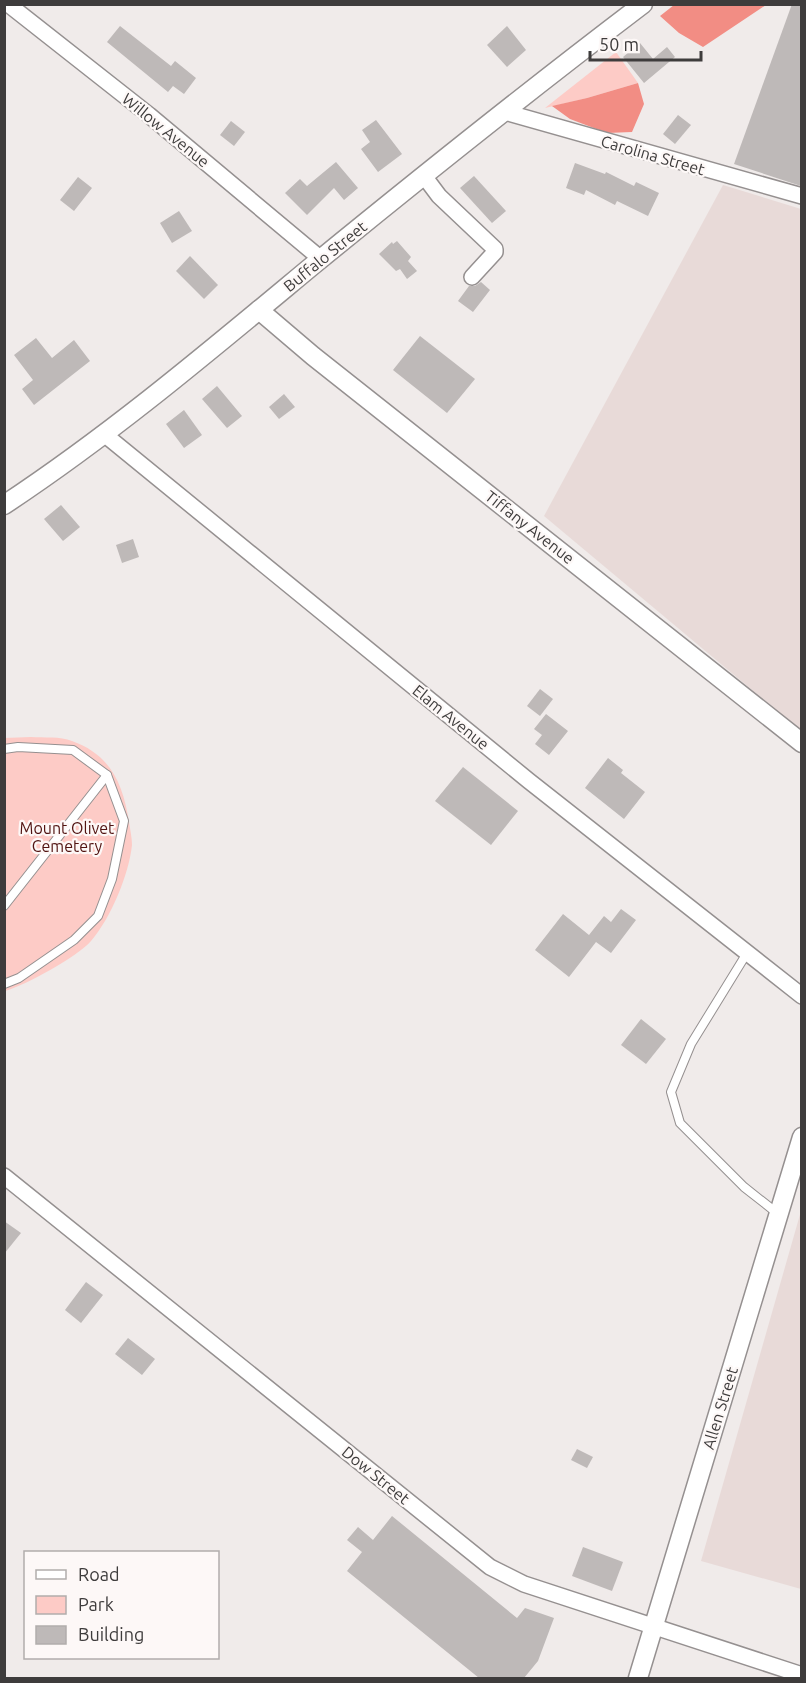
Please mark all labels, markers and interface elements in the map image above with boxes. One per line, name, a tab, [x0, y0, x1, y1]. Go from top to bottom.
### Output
scale bar	[590, 24, 701, 62]
text: 50 m	[599, 34, 639, 54]
street label: Willow Avenue	[119, 89, 213, 171]
street label: Carolina Street	[599, 132, 708, 179]
street label: Buffalo Street	[280, 217, 371, 295]
street label: Tiffany Avenue	[482, 487, 578, 567]
street label: Elam Avenue	[409, 681, 493, 753]
park label: Mount Olivet Cemetery	[20, 819, 115, 855]
street label: Allen Street	[699, 1364, 741, 1451]
street label: Dow Street	[339, 1442, 414, 1508]
legend	[24, 1551, 219, 1659]
text: Road	[78, 1564, 120, 1584]
text: Park	[78, 1594, 114, 1614]
text: Building	[78, 1624, 144, 1644]

